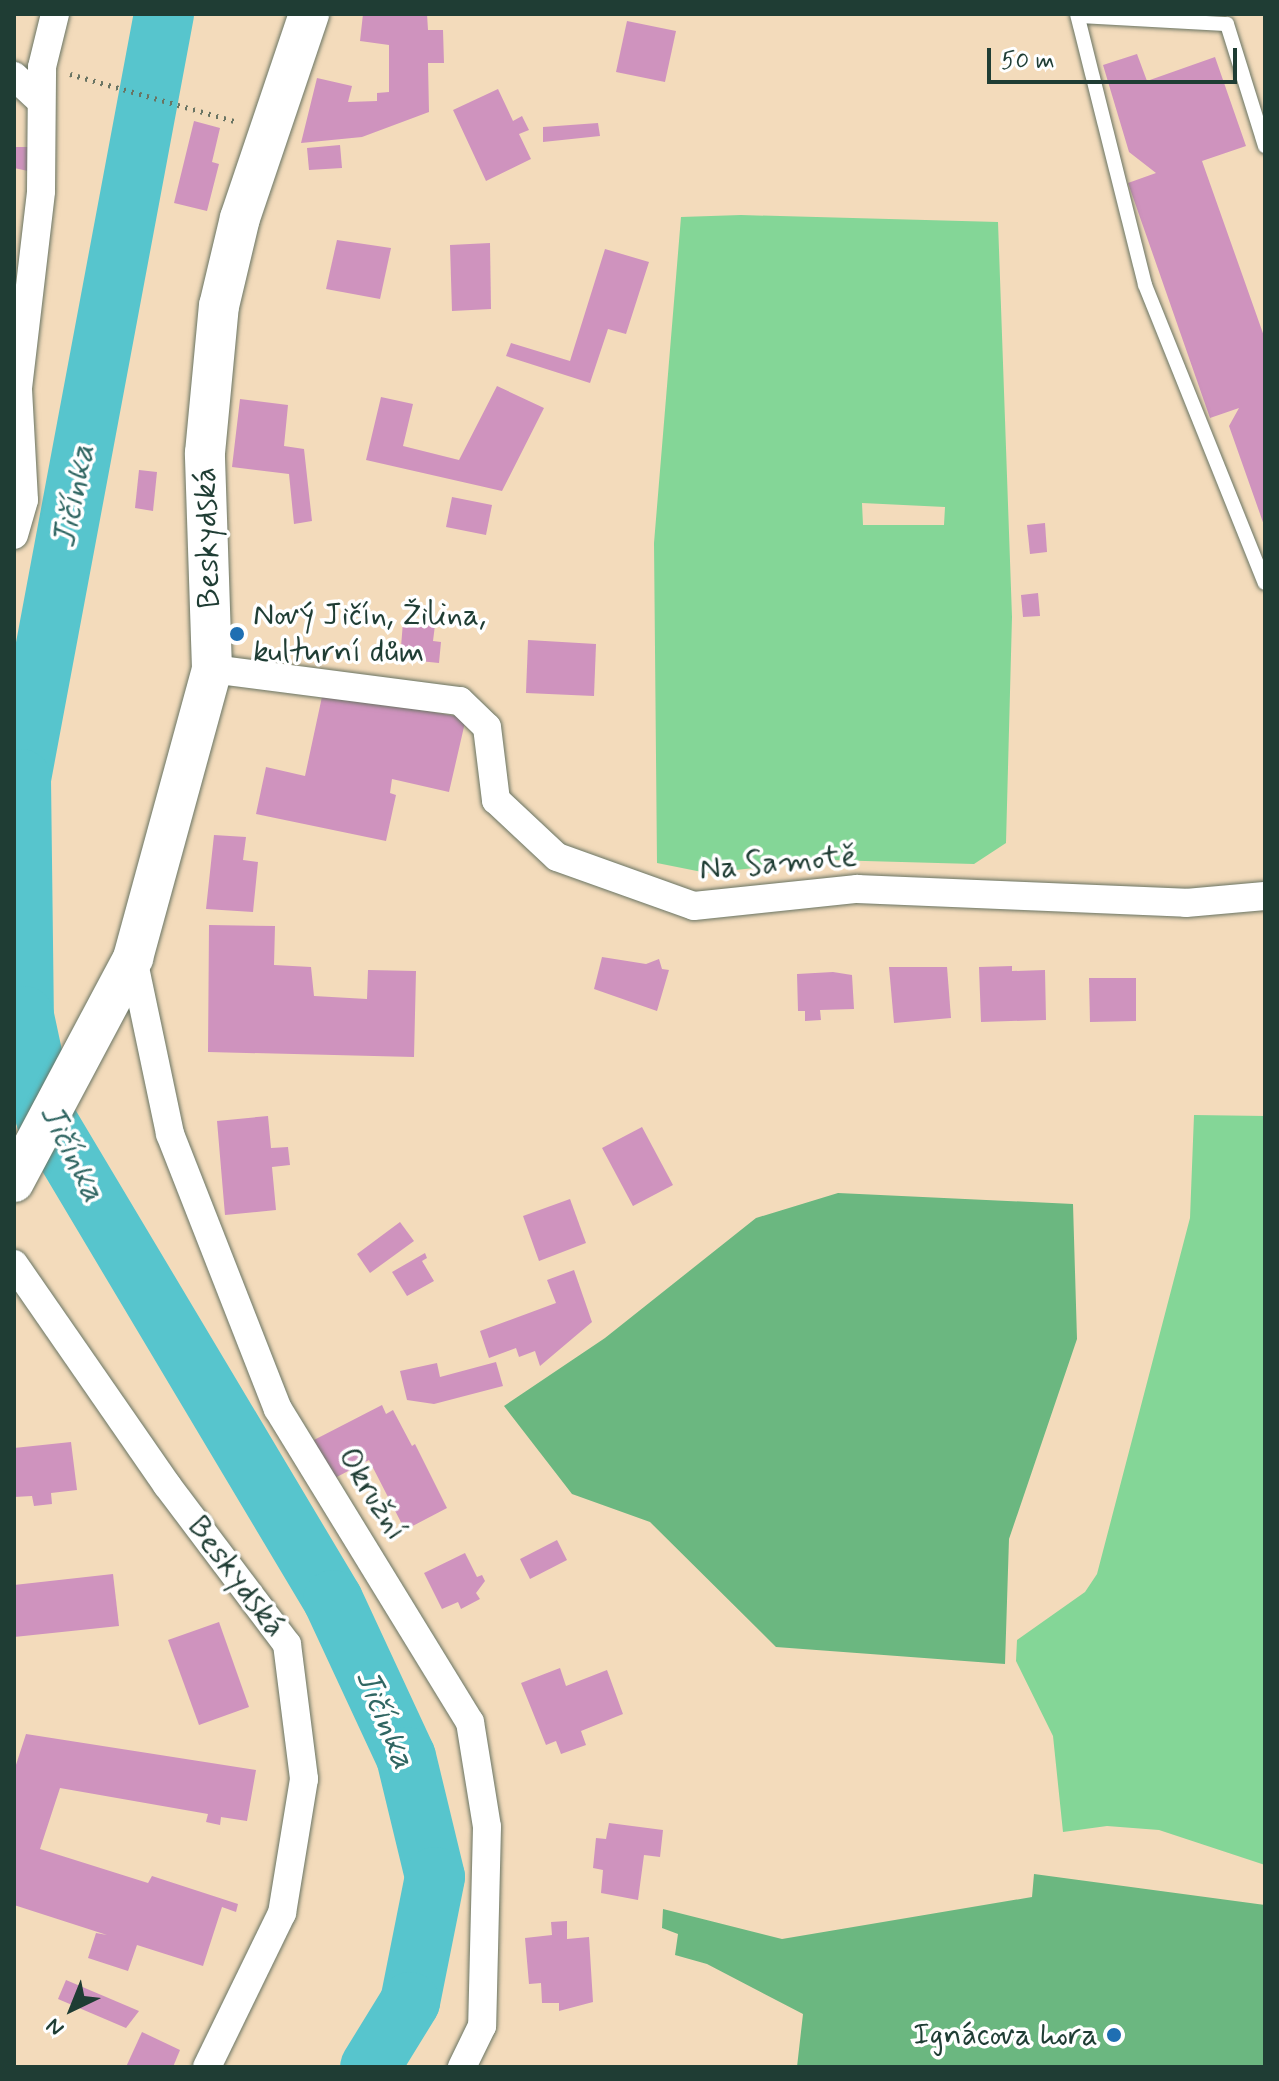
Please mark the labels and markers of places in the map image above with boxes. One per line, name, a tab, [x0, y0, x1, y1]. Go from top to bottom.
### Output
place label: Nový Jičín, Žilina, kulturní dům	[253, 597, 486, 672]
marker: Nový Jičín, Žilina, kulturní dům	[228, 625, 246, 643]
place label: Ignácova hora	[913, 2016, 1098, 2054]
marker: Ignácova hora	[1105, 2026, 1123, 2044]

